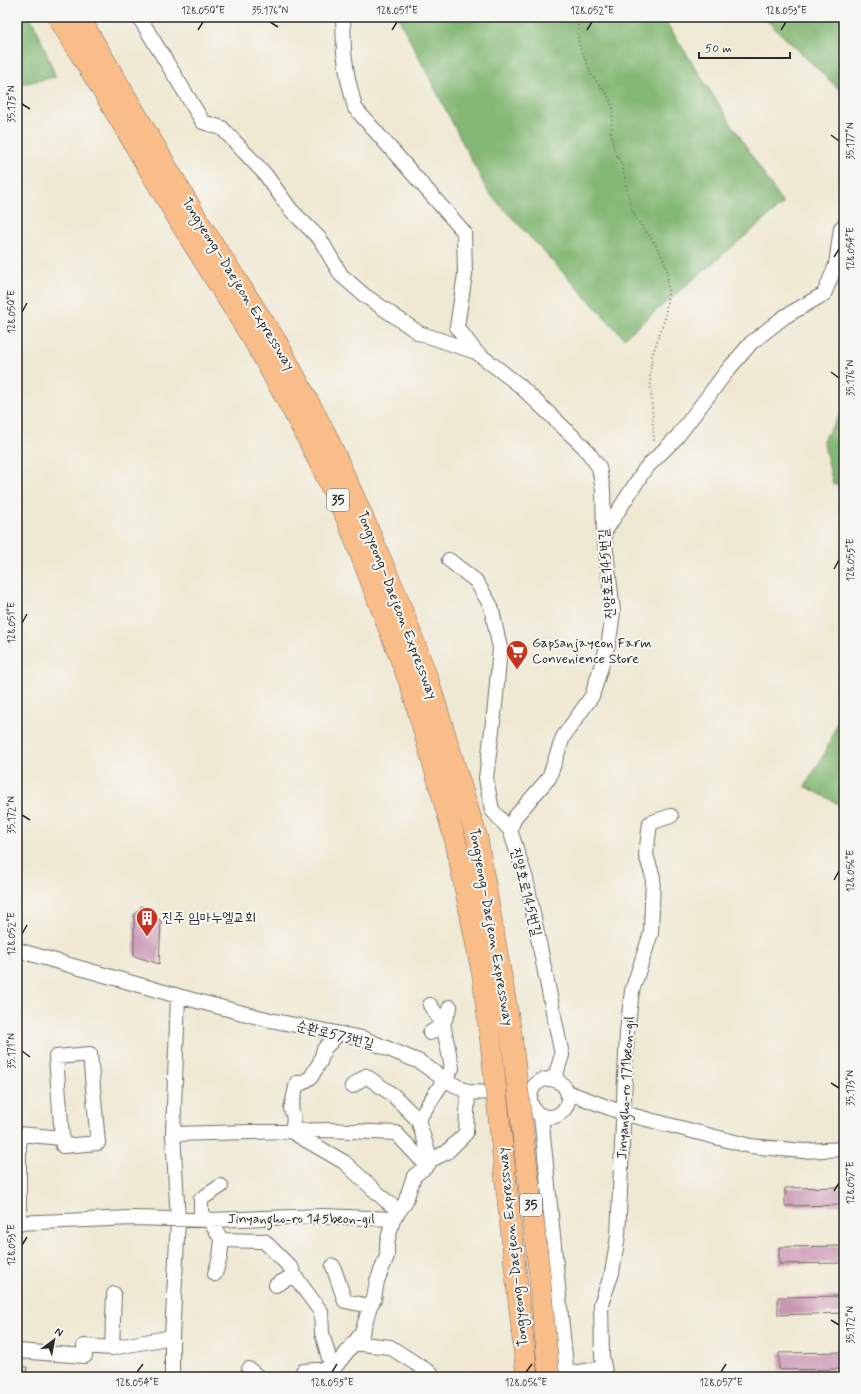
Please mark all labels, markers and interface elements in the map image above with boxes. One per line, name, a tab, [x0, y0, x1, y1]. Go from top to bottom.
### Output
text: 128.050°E	[181, 4, 225, 18]
text: 35.176°N	[252, 4, 289, 18]
text: 128.051°E	[376, 4, 418, 18]
text: 128.052°E	[570, 4, 614, 18]
text: 128.053°E	[765, 4, 807, 18]
scale bar	[699, 34, 790, 60]
text: 50 m	[705, 41, 732, 57]
text: 35.175°N	[5, 85, 19, 123]
text: 35.177°N	[844, 122, 858, 160]
street label: Tongyeong–Daejeon Expressway	[176, 194, 299, 374]
text: 128.054°E	[844, 227, 858, 271]
text: 128.050°E	[5, 290, 19, 334]
text: 35.176°N	[844, 359, 858, 396]
road number: 35	[327, 489, 349, 511]
street label: Tongyeong–Daejeon Expressway	[352, 508, 441, 702]
street label: 진양호로145번길	[595, 528, 619, 620]
text: 128.055°E	[844, 538, 858, 582]
text: 128.051°E	[5, 602, 19, 644]
place label: Gapsanjayeon Farm Convenience Store	[532, 634, 651, 668]
supermarket icon: Gapsanjayeon Farm Convenience Store	[504, 638, 530, 671]
text: 35.172°N	[5, 796, 19, 834]
street label: Tongyeong–Daejeon Expressway	[464, 827, 517, 1027]
street label: 진양호로145번길	[506, 846, 546, 939]
text: 128.056°E	[844, 850, 858, 892]
building icon: 진주 임마누엘교회	[134, 905, 160, 938]
place label: 진주 임마누엘교회	[162, 909, 256, 927]
text: 128.052°E	[5, 912, 19, 956]
street label: Jinyangho-ro 171beon-gil	[613, 1016, 641, 1160]
street label: 순환로573번길	[294, 1017, 376, 1054]
text: 35.171°N	[5, 1033, 19, 1069]
text: 35.173°N	[844, 1070, 858, 1106]
street label: Tongyeong–Daejeon Expressway	[494, 1146, 533, 1348]
text: 128.057°E	[844, 1161, 858, 1205]
road number: 35	[520, 1194, 542, 1216]
street label: Jinyangho-ro 145beon-gil	[227, 1210, 375, 1230]
text: 128.053°E	[5, 1224, 19, 1266]
text: 35.172°N	[844, 1306, 858, 1344]
north arrow	[34, 1320, 74, 1360]
text: N	[52, 1324, 66, 1340]
text: 128.054°E	[115, 1376, 159, 1390]
text: 128.055°E	[310, 1376, 354, 1390]
text: 128.056°E	[505, 1376, 547, 1390]
text: 128.057°E	[699, 1376, 743, 1390]

